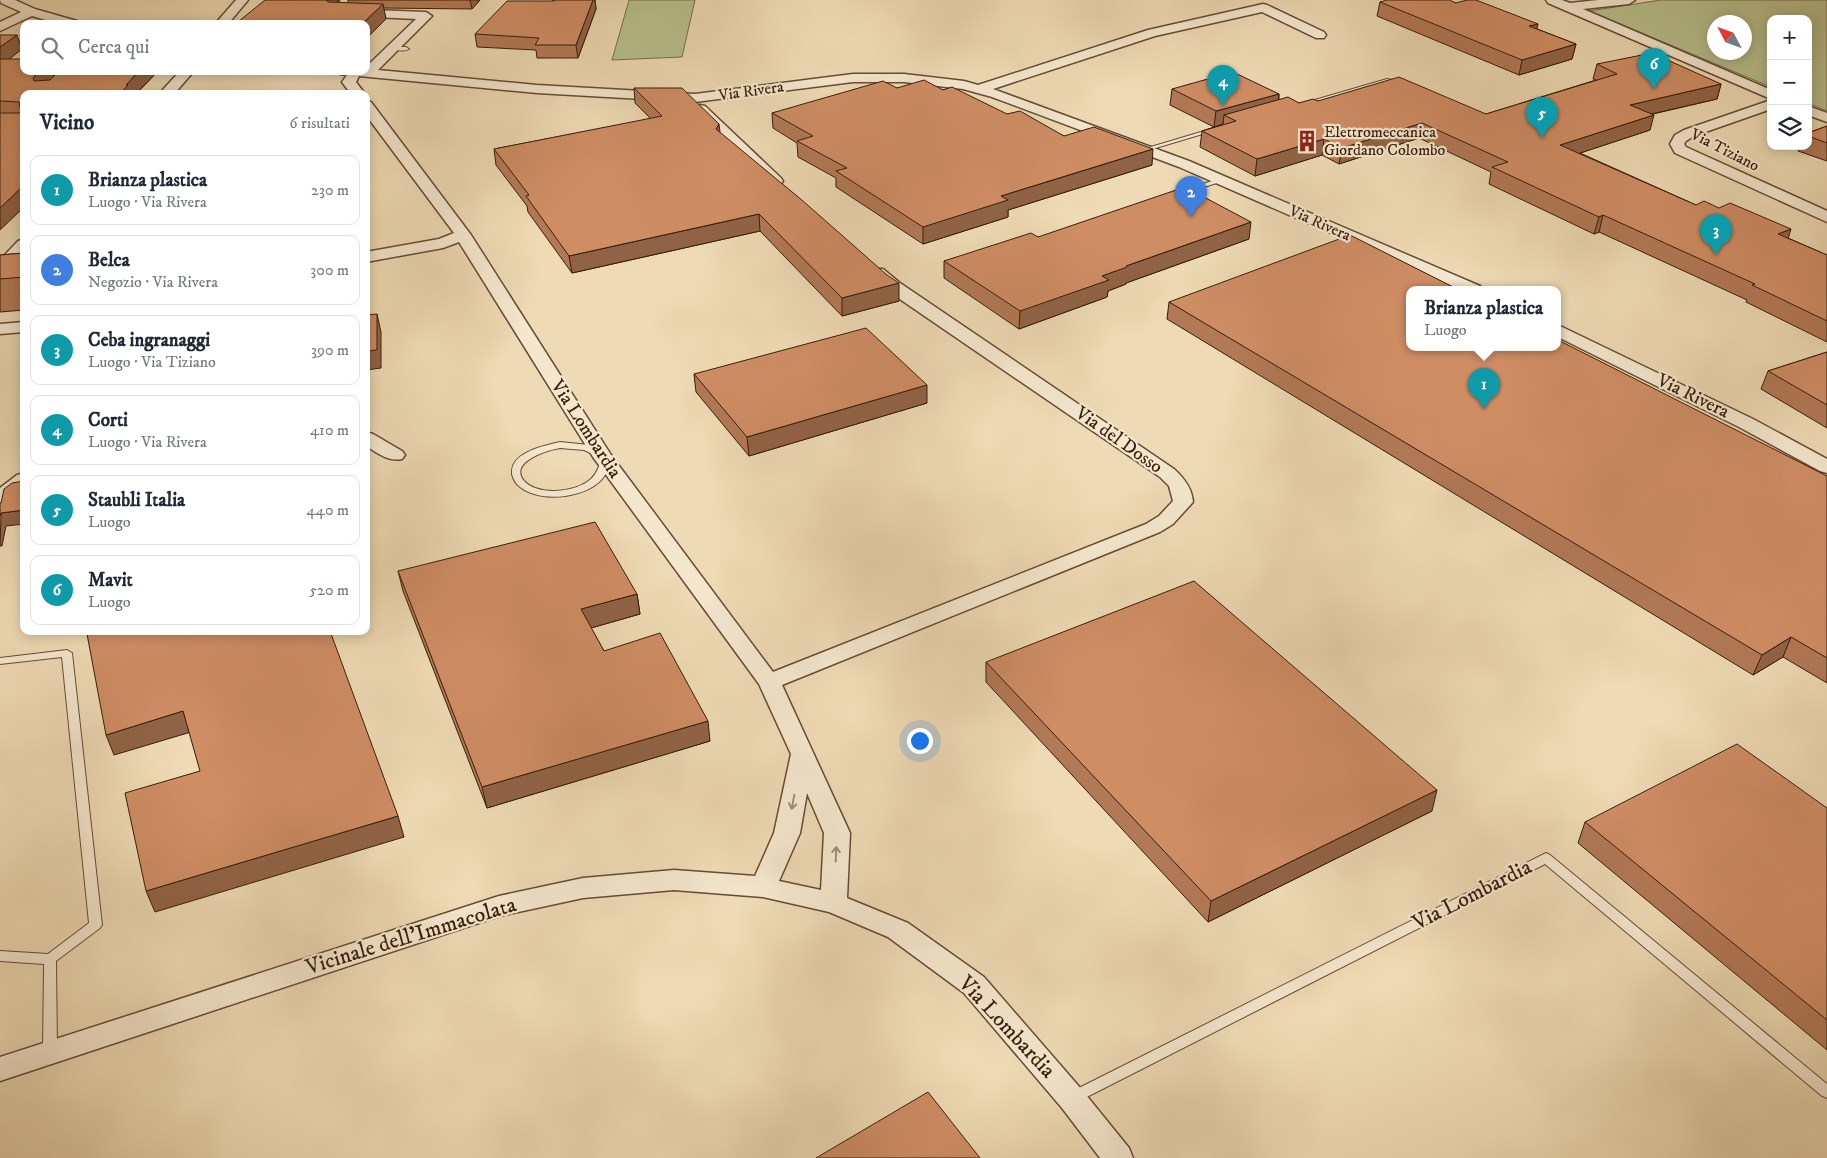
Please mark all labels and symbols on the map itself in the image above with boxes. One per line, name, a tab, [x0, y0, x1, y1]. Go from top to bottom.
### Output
north arrow	[1707, 15, 1752, 60]
pin: 6	[1638, 48, 1670, 89]
pin: 4	[1207, 65, 1239, 106]
street label: Via Rivera	[716, 77, 785, 106]
pin: 5	[1526, 97, 1558, 138]
place label: Elettromeccanica Giordano Colombo	[1324, 122, 1446, 160]
street label: Via Tiziano	[1686, 124, 1763, 176]
building icon: Elettromeccanica Giordano Colombo	[1294, 128, 1320, 154]
pin: 2	[1175, 176, 1207, 217]
street label: Via Rivera	[1285, 200, 1354, 246]
pin: 3	[1700, 214, 1732, 255]
pin: 1	[1468, 368, 1500, 409]
street label: Via Rivera	[1652, 368, 1733, 423]
street label: Via Lombardia	[545, 375, 626, 482]
street label: Via del Dosso	[1070, 401, 1167, 478]
your location	[907, 728, 933, 754]
one-way arrow	[788, 794, 798, 810]
one-way arrow	[831, 846, 841, 862]
street label: Via Lombardia	[1407, 853, 1537, 937]
street label: Vicinale dell'Immacolata	[302, 891, 520, 981]
street label: Via Lombardia	[952, 969, 1062, 1084]

